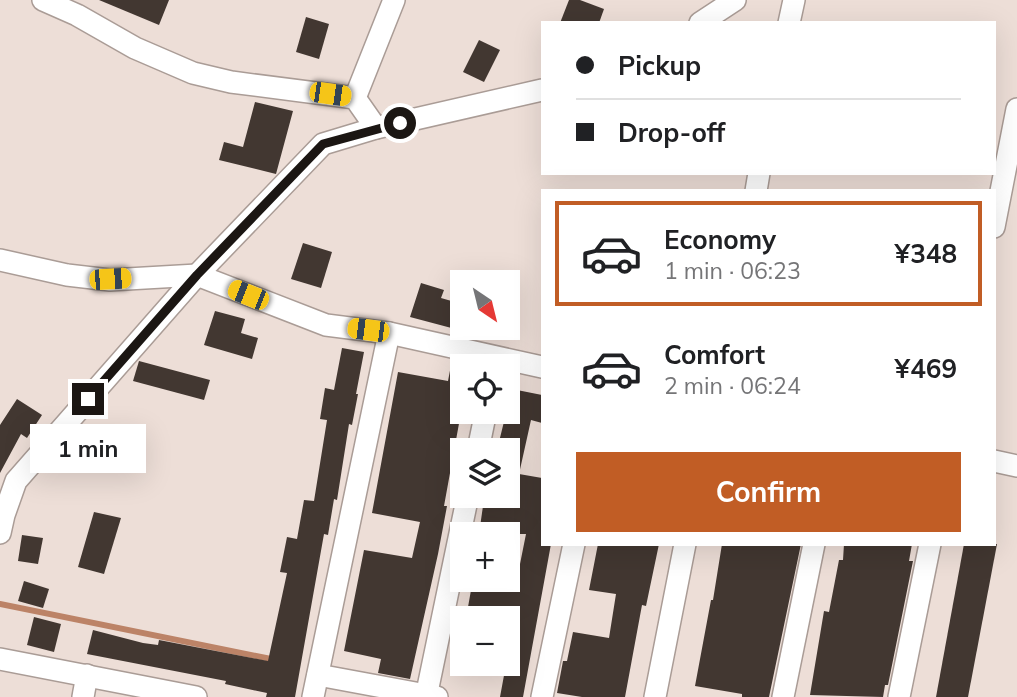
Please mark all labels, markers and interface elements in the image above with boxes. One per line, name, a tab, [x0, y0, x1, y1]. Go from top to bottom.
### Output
text: Pickup	[618, 49, 701, 82]
car	[308, 81, 353, 107]
route start	[384, 107, 416, 139]
text: Drop-off	[618, 116, 725, 149]
icon: car	[580, 222, 643, 285]
text: Economy	[664, 223, 776, 256]
text: ¥348	[895, 237, 957, 270]
text: 1 min · 06:23	[664, 256, 801, 285]
car	[89, 267, 132, 291]
north arrow	[450, 270, 520, 340]
map controls	[450, 270, 520, 676]
car	[225, 277, 272, 313]
car	[346, 317, 391, 343]
icon: car	[580, 337, 643, 400]
text: Comfort	[664, 338, 765, 371]
text: ¥469	[895, 352, 957, 385]
button: locate	[450, 354, 520, 424]
text: 2 min · 06:24	[664, 371, 801, 400]
route end	[72, 383, 104, 415]
callout: 1 min	[30, 424, 146, 472]
text: 1 min	[58, 434, 118, 463]
button: layers	[450, 438, 520, 508]
button: Confirm	[576, 452, 961, 532]
button: +	[450, 522, 520, 592]
button: −	[450, 606, 520, 676]

